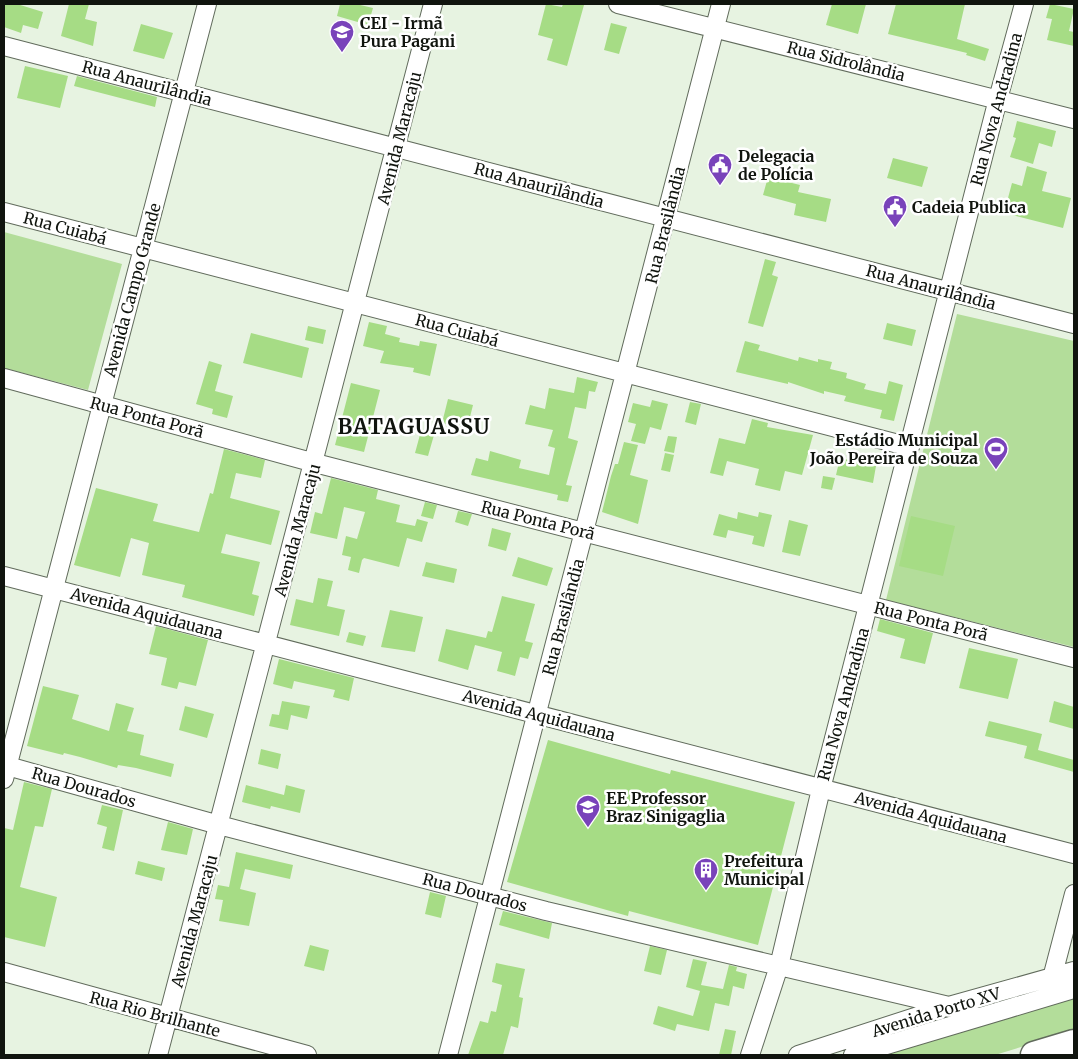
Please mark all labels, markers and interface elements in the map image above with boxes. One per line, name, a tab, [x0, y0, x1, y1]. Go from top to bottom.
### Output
place label: CEI - Irmã Pura Pagani	[360, 13, 456, 51]
school or university icon: CEI - Irmã Pura Pagani	[329, 19, 355, 53]
street label: Rua Nova Andradina	[966, 30, 1026, 188]
street label: Rua Sidrolândia	[785, 37, 907, 85]
street label: Rua Anaurilândia	[80, 56, 214, 110]
street label: Avenida Maracaju	[373, 69, 425, 208]
place label: Delegacia de Polícia	[738, 146, 814, 184]
public building icon: Delegacia de Polícia	[707, 152, 733, 186]
street label: Rua Anaurilândia	[472, 158, 606, 212]
street label: Rua Brasilândia	[641, 164, 689, 286]
public building icon: Cadeia Publica	[882, 194, 908, 228]
place label: Cadeia Publica	[912, 197, 1026, 217]
street label: Avenida Campo Grande	[99, 201, 165, 380]
street label: Rua Cuiabá	[21, 207, 109, 249]
street label: Rua Anaurilândia	[864, 260, 998, 314]
street label: Rua Cuiabá	[413, 309, 501, 351]
street label: Rua Ponta Porã	[88, 392, 206, 442]
district label: BATAGUASSU	[338, 413, 490, 440]
place label: Estádio Municipal João Pereira de Souza	[809, 430, 978, 468]
sports icon: Estádio Municipal João Pereira de Souza	[983, 436, 1009, 470]
street label: Avenida Maracaju	[269, 461, 324, 600]
street label: Rua Ponta Porã	[479, 496, 597, 544]
street label: Rua Brasilândia	[538, 556, 588, 678]
street label: Avenida Aquidauana	[68, 583, 226, 643]
street label: Rua Ponta Porã	[872, 597, 990, 645]
street label: Rua Nova Andradina	[813, 625, 873, 783]
street label: Avenida Aquidauana	[460, 685, 618, 745]
street label: Rua Dourados	[30, 763, 139, 811]
street label: Avenida Aquidauana	[852, 787, 1010, 847]
place label: EE Professor Braz Sinigaglia	[606, 788, 725, 826]
school or university icon: EE Professor Braz Sinigaglia	[575, 794, 601, 828]
place label: Prefeitura Municipal	[724, 851, 804, 889]
street label: Avenida Maracaju	[166, 852, 221, 991]
building icon: Prefeitura Municipal	[693, 857, 719, 891]
street label: Rua Dourados	[420, 868, 530, 916]
street label: Avenida Porto XV	[868, 983, 1003, 1041]
street label: Rua Rio Brilhante	[87, 987, 223, 1041]

